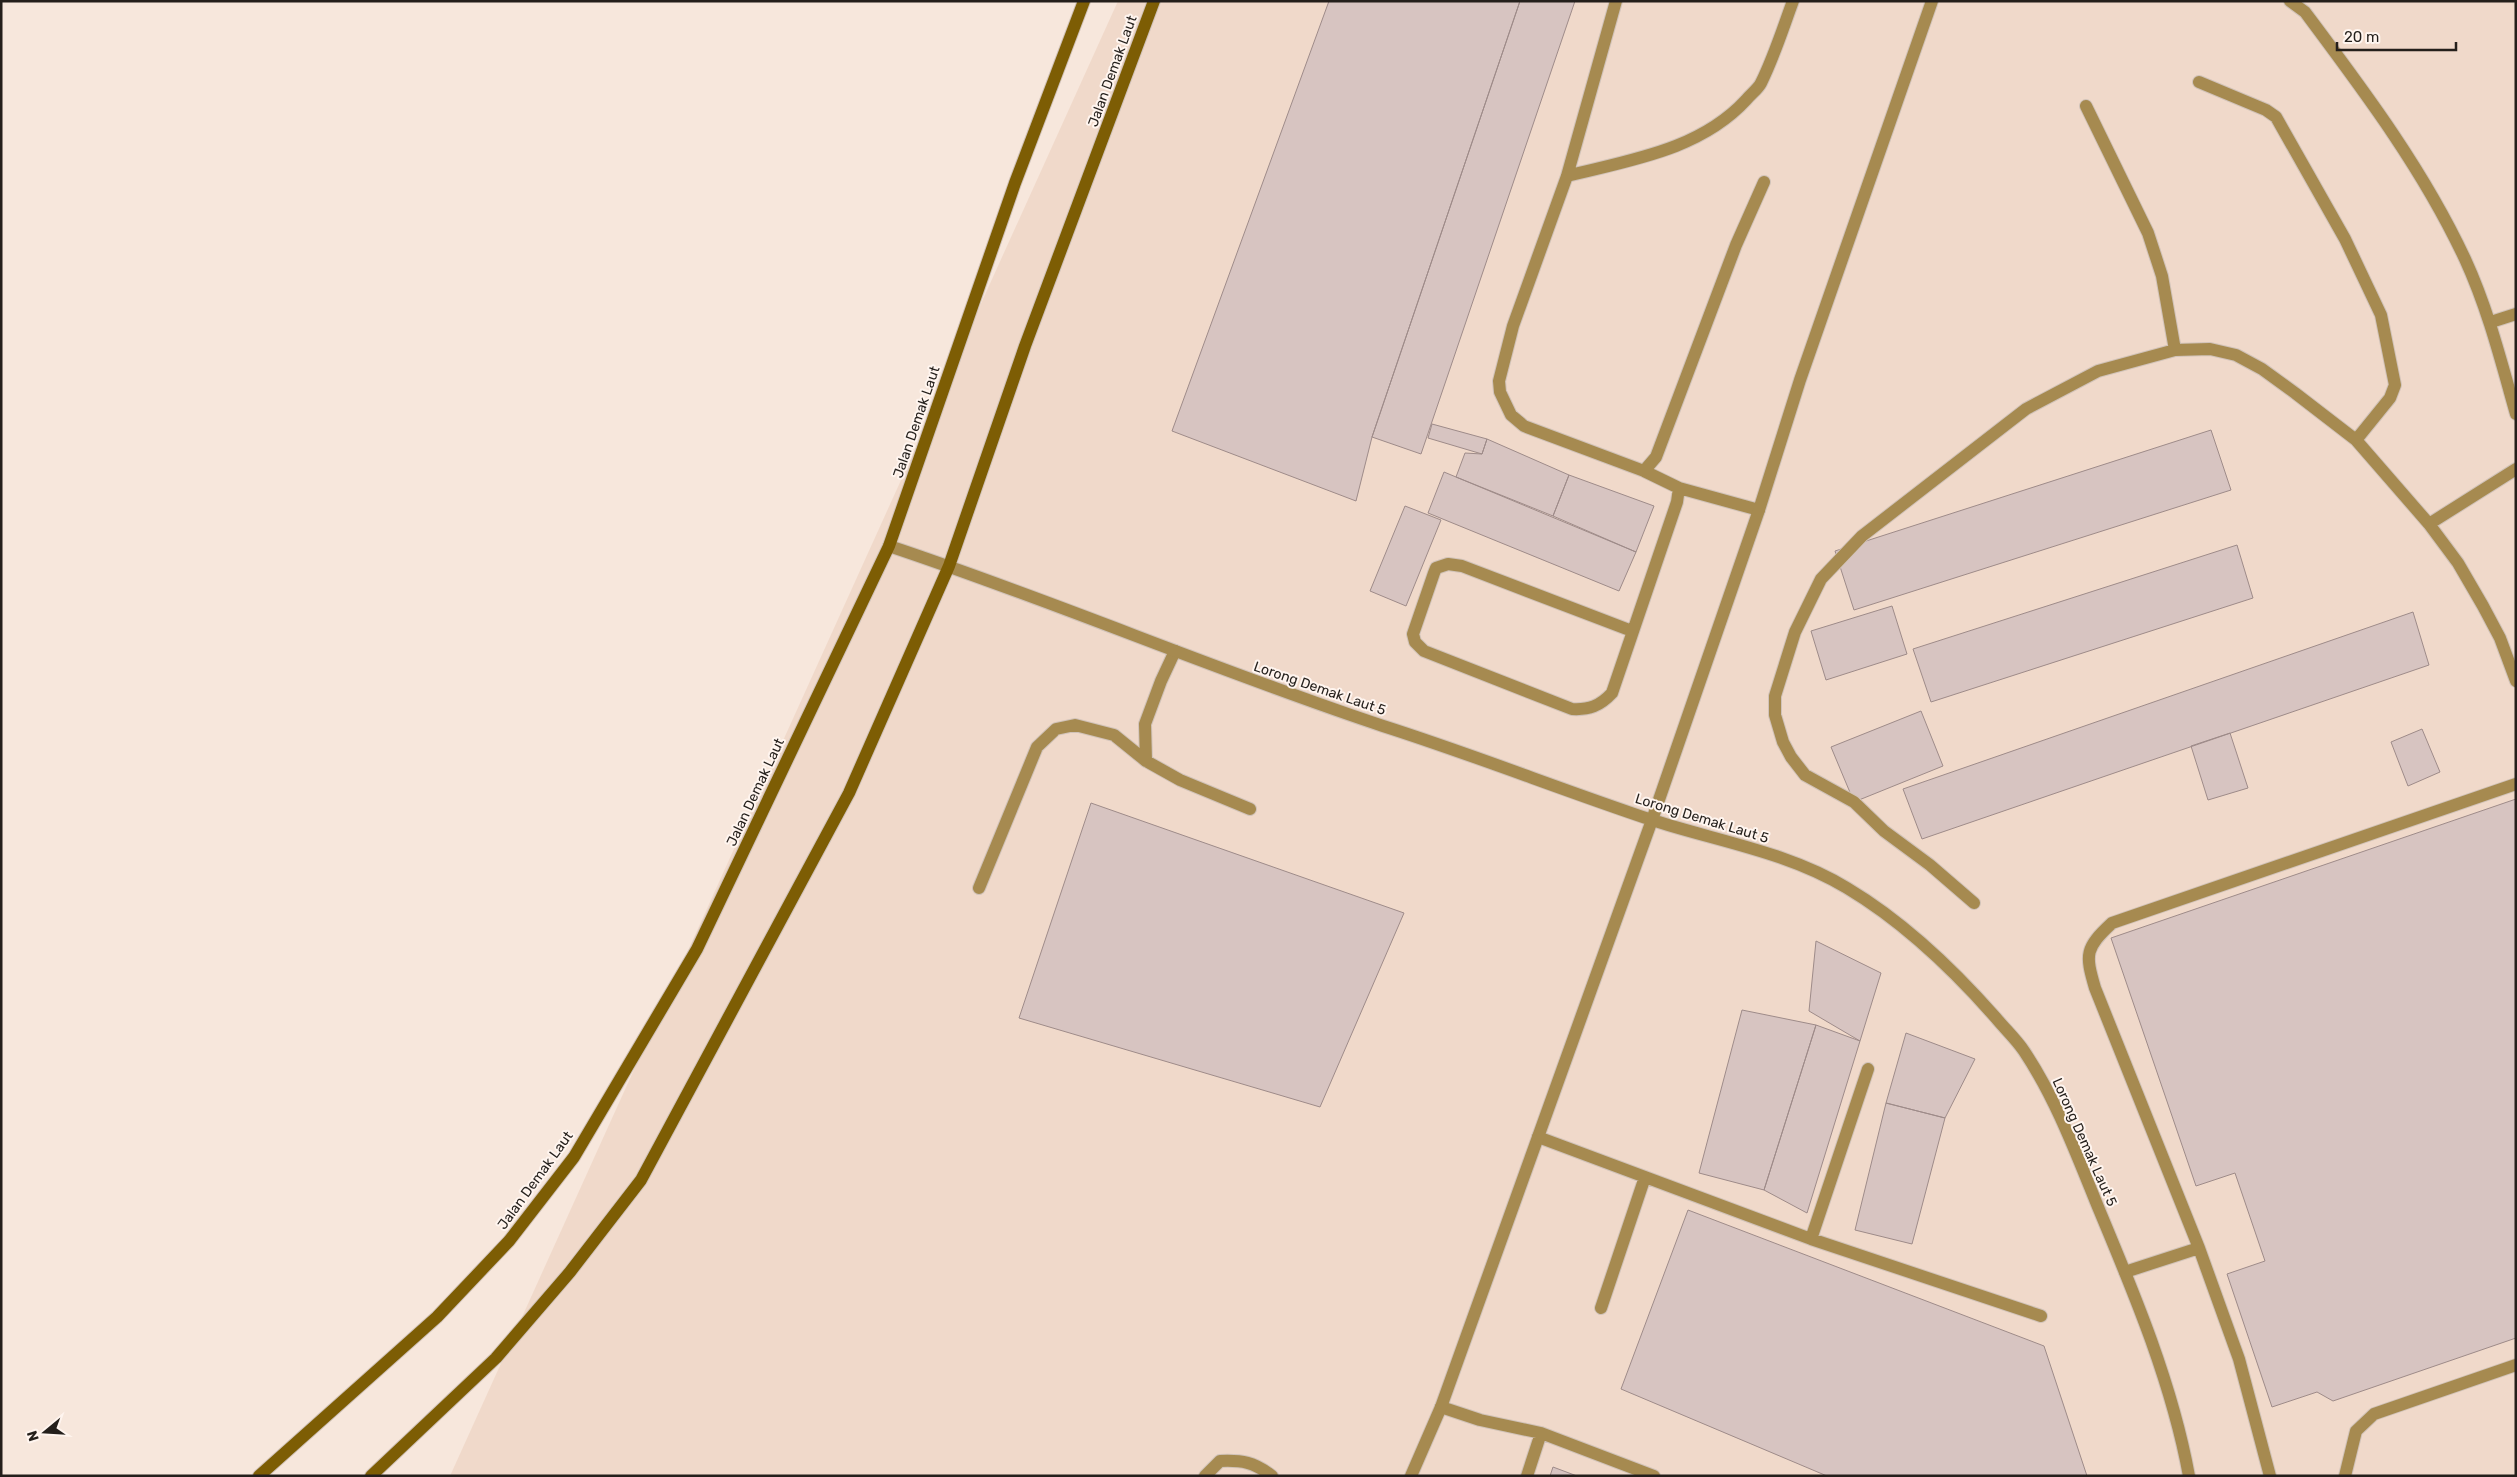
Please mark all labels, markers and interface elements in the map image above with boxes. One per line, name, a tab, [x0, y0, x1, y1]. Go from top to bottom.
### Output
street label: Jalan Demak Laut	[1084, 13, 1141, 129]
scale bar	[2337, 20, 2456, 52]
text: 20 m	[2344, 28, 2379, 46]
street label: Jalan Demak Laut	[889, 363, 944, 480]
street label: Lorong Demak Laut 5	[1251, 658, 1388, 719]
street label: Jalan Demak Laut	[723, 735, 788, 849]
street label: Lorong Demak Laut 5	[1633, 790, 1771, 847]
street label: Lorong Demak Laut 5	[2049, 1075, 2121, 1209]
street label: Jalan Demak Laut	[494, 1127, 577, 1233]
north arrow	[20, 1407, 70, 1457]
text: N	[23, 1428, 43, 1443]

